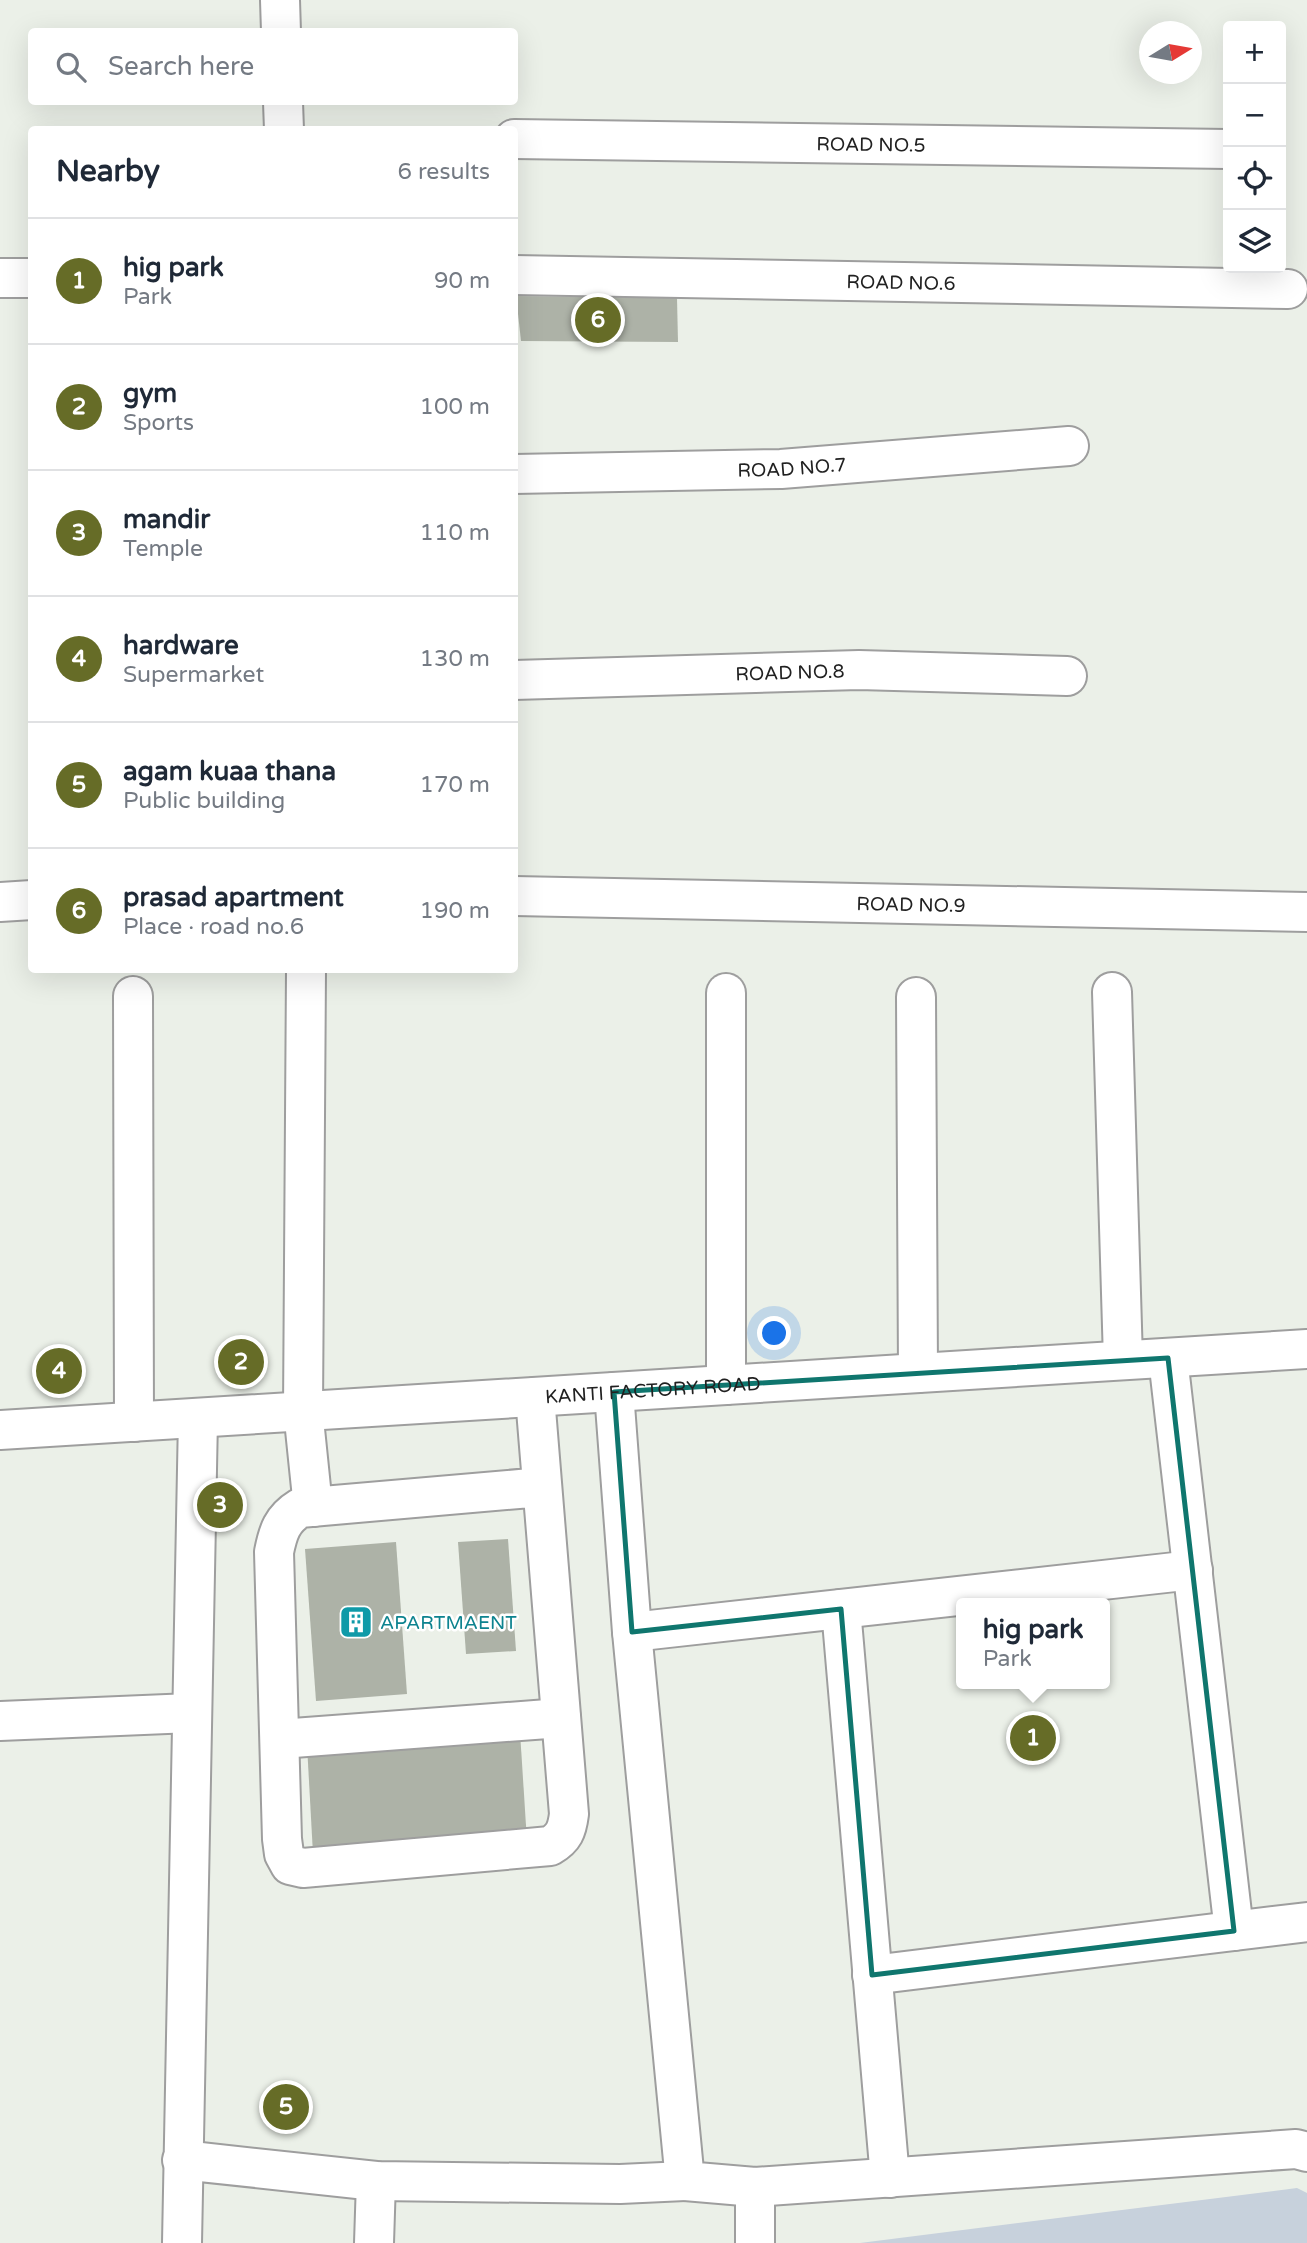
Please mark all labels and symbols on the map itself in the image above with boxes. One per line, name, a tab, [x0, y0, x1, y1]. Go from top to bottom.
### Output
north arrow	[1139, 21, 1202, 84]
street label: ROAD NO.5	[816, 133, 926, 157]
street label: ROAD NO.6	[846, 271, 956, 295]
pin: 6	[575, 294, 621, 346]
street label: ROAD NO.7	[737, 454, 847, 482]
street label: ROAD NO.8	[735, 660, 845, 686]
street label: ROAD NO.9	[856, 893, 966, 917]
your location	[757, 1316, 791, 1350]
pin: 2	[218, 1336, 264, 1388]
pin: 4	[36, 1345, 82, 1397]
street label: KANTI FACTORY ROAD	[544, 1373, 761, 1408]
pin: 3	[197, 1479, 243, 1531]
building icon: APARTMAENT	[337, 1603, 375, 1641]
place label: APARTMAENT	[380, 1612, 517, 1634]
pin: 1	[1010, 1712, 1056, 1764]
pin: 5	[263, 2081, 309, 2133]

